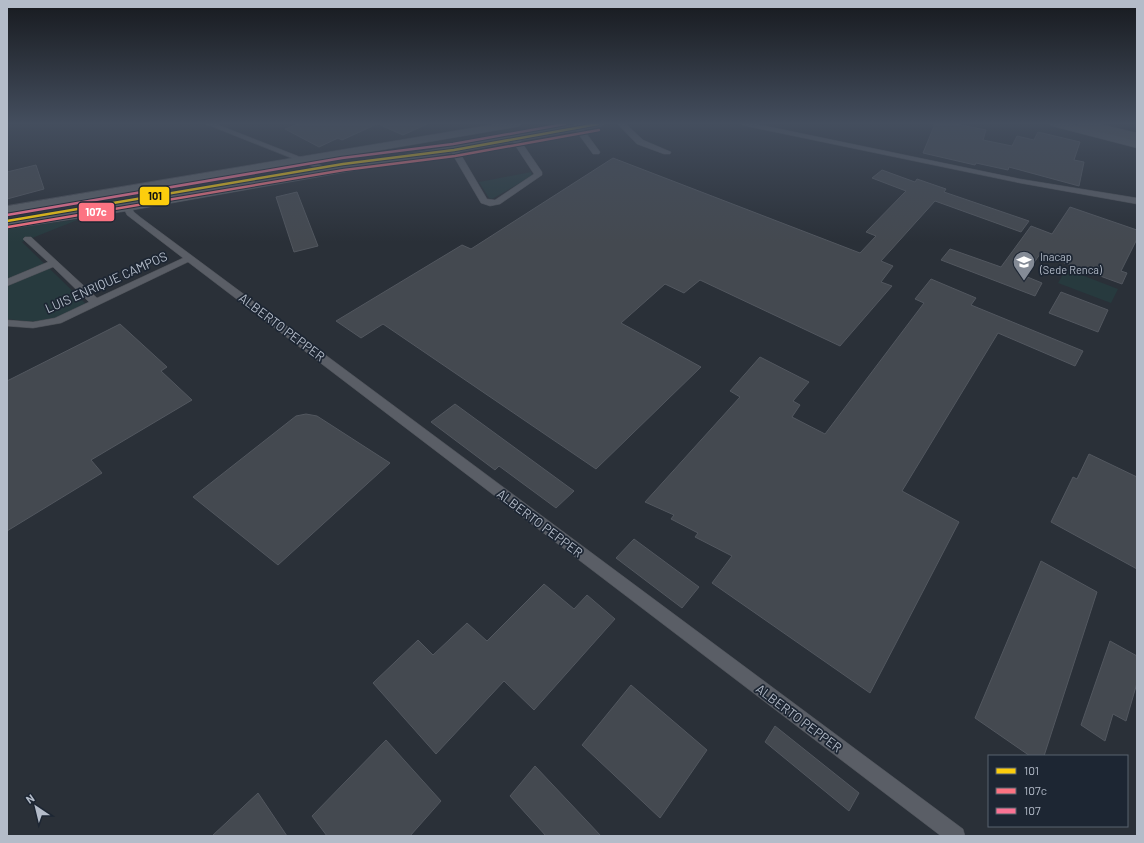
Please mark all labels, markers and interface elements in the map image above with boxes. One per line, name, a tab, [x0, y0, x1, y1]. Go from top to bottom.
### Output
line badge: 101	[139, 186, 170, 206]
text: 101	[148, 189, 162, 202]
line badge: 107c	[78, 202, 115, 222]
text: 107c	[85, 205, 107, 218]
street label: LUIS ENRIQUE CAMPOS	[42, 248, 170, 316]
school or university icon: Inacap (Sede Renca)	[1011, 249, 1037, 282]
place label: Inacap (Sede Renca)	[1039, 250, 1102, 276]
street label: ALBERTO PEPPER	[236, 289, 328, 365]
street label: ALBERTO PEPPER	[494, 485, 586, 561]
street label: ALBERTO PEPPER	[753, 680, 845, 756]
legend	[988, 755, 1128, 827]
text: 101	[1024, 763, 1039, 777]
text: 107c	[1024, 783, 1047, 797]
north arrow	[16, 787, 56, 827]
text: N	[23, 791, 37, 806]
text: 107	[1024, 803, 1041, 817]

